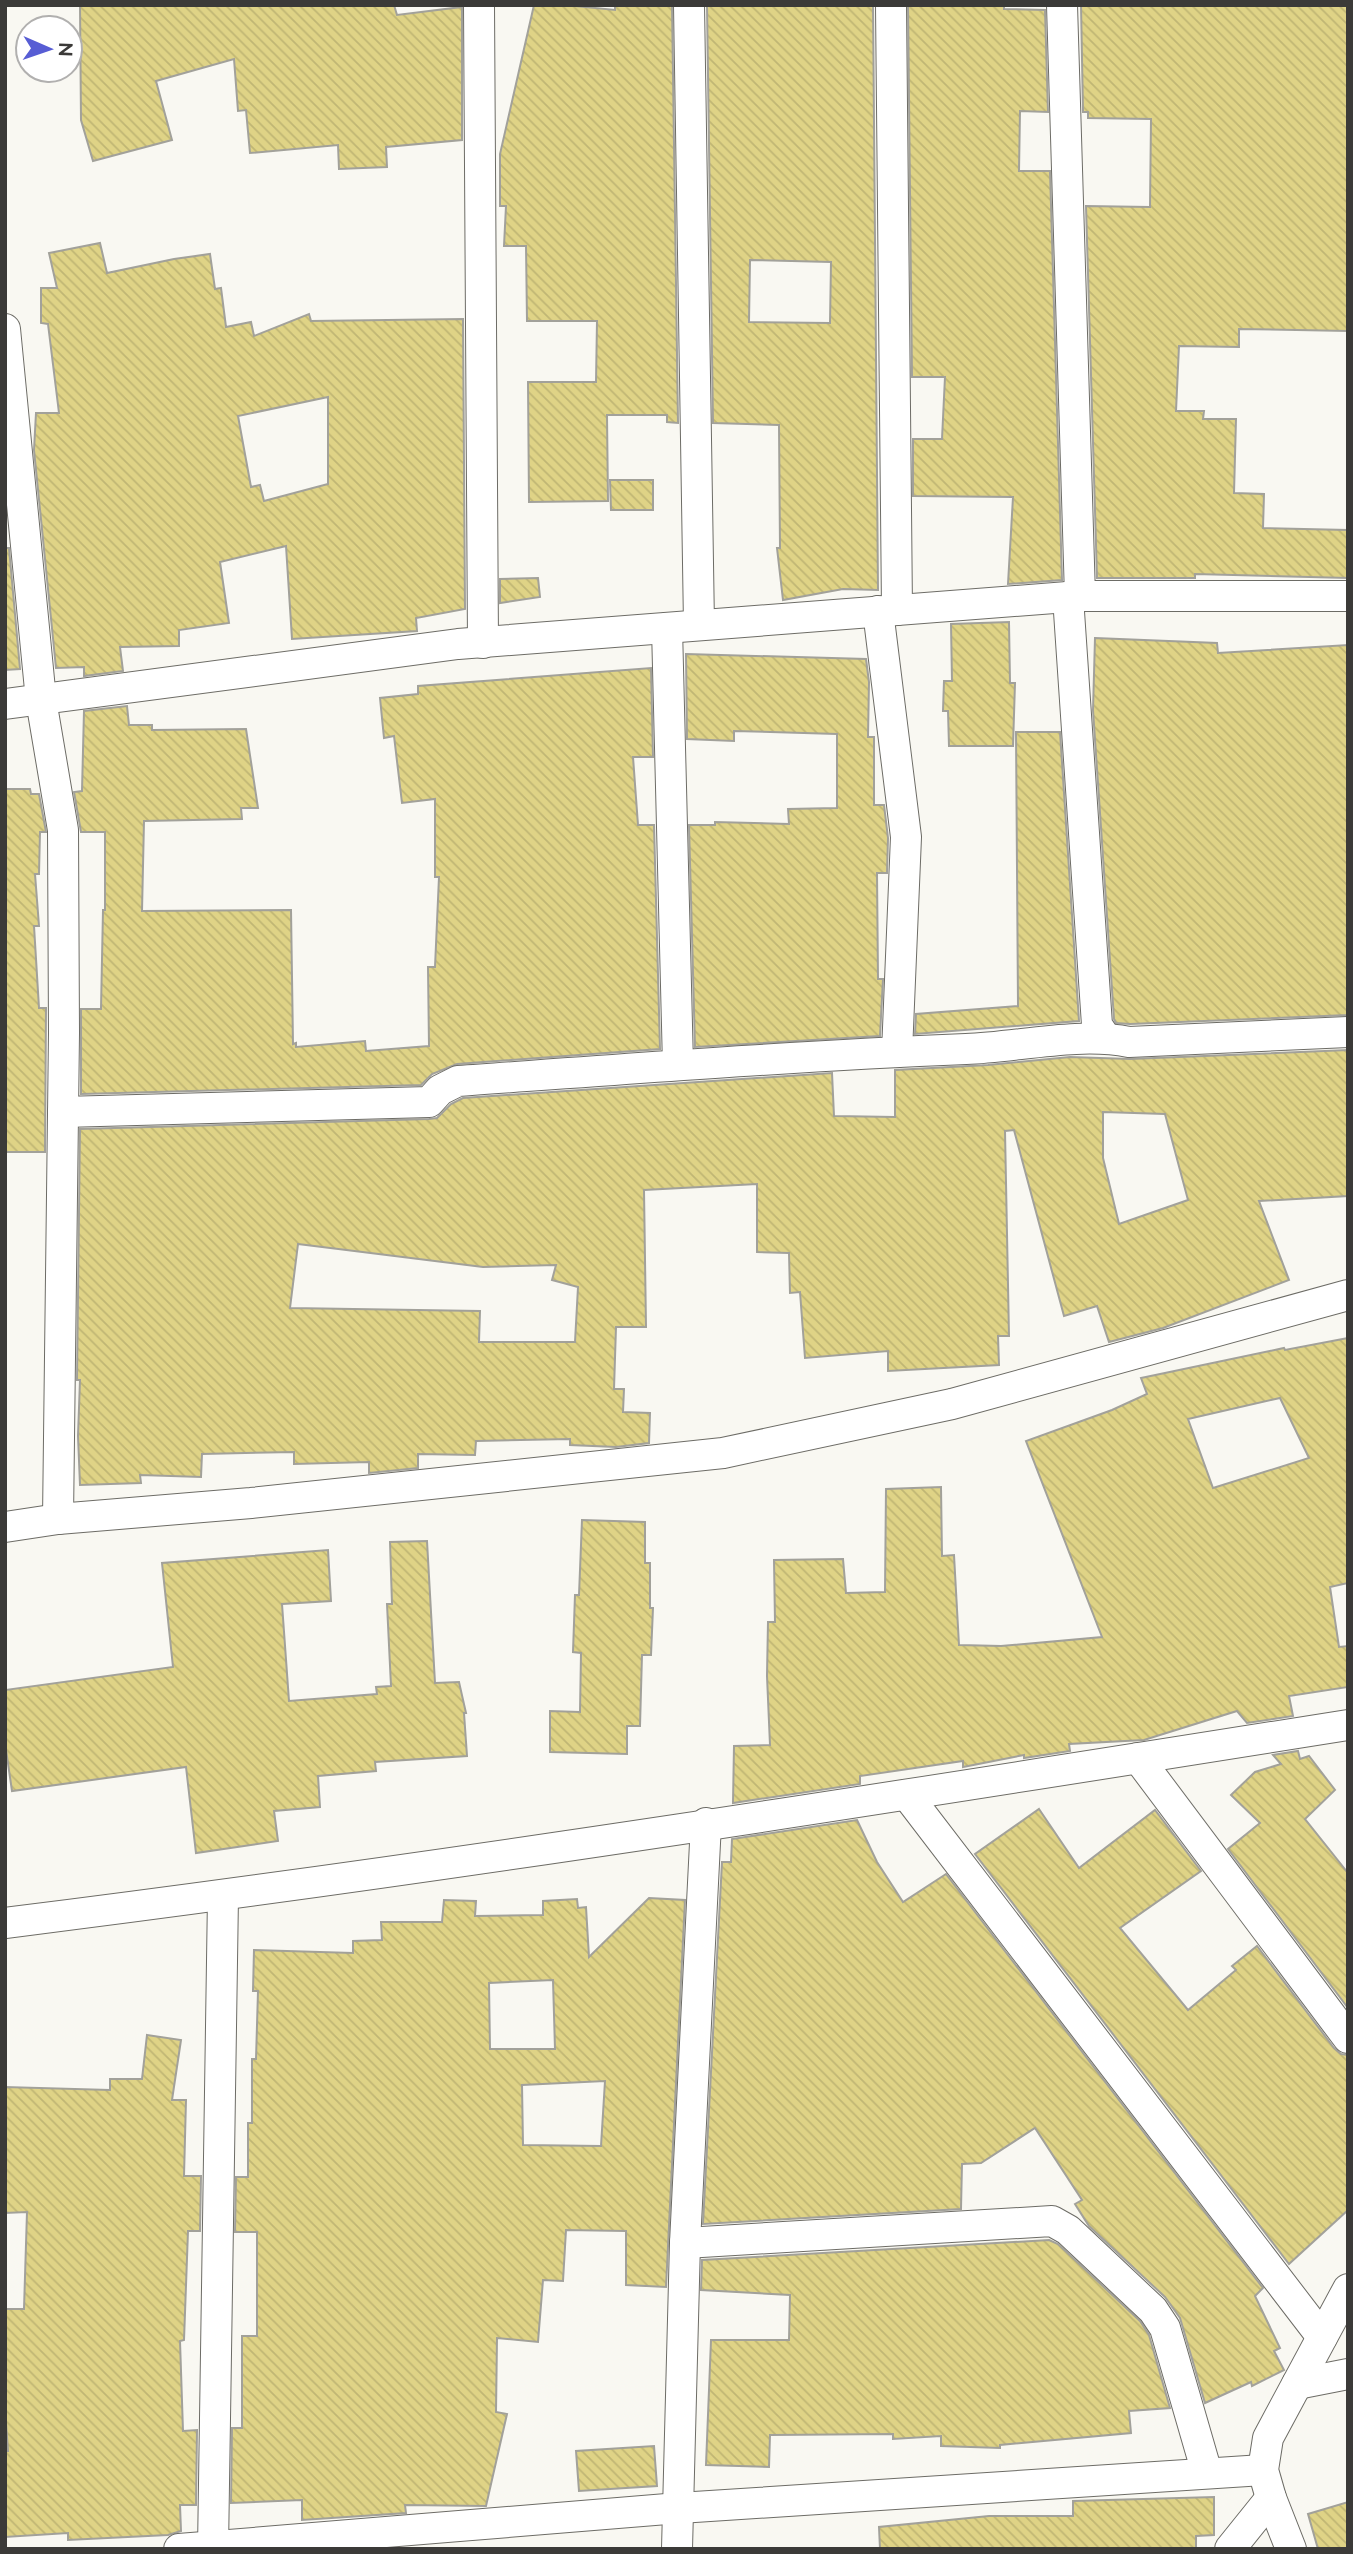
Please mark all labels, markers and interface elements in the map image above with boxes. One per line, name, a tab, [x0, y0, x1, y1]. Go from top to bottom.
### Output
north arrow	[14, 14, 84, 84]
text: N	[55, 42, 77, 57]

